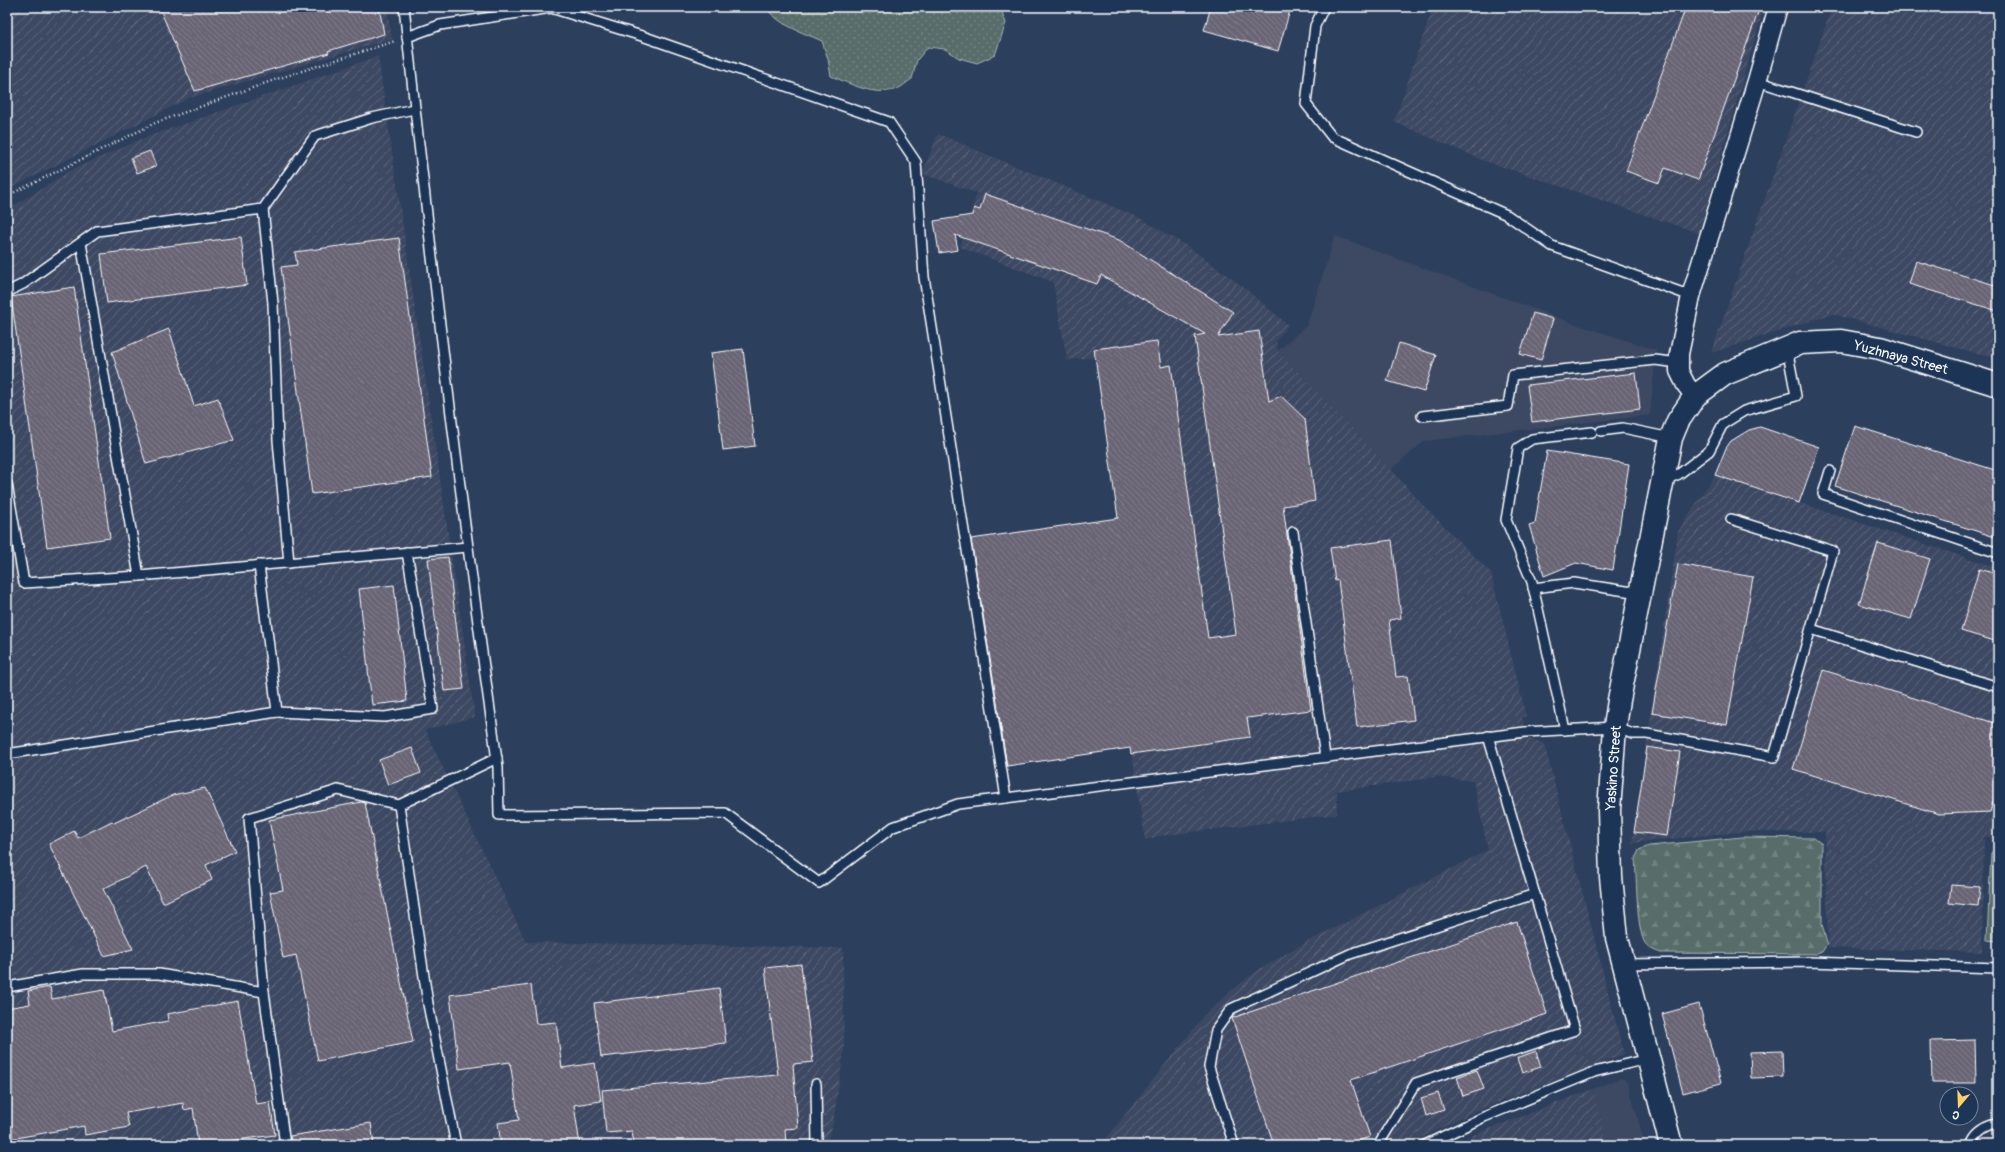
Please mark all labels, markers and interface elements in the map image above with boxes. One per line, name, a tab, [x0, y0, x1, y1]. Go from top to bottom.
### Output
street label: Yuzhnaya Street	[1851, 337, 1950, 378]
street label: Yaskino Street	[1602, 725, 1625, 812]
north arrow	[1939, 1086, 1979, 1126]
text: С	[1950, 1108, 1961, 1122]

